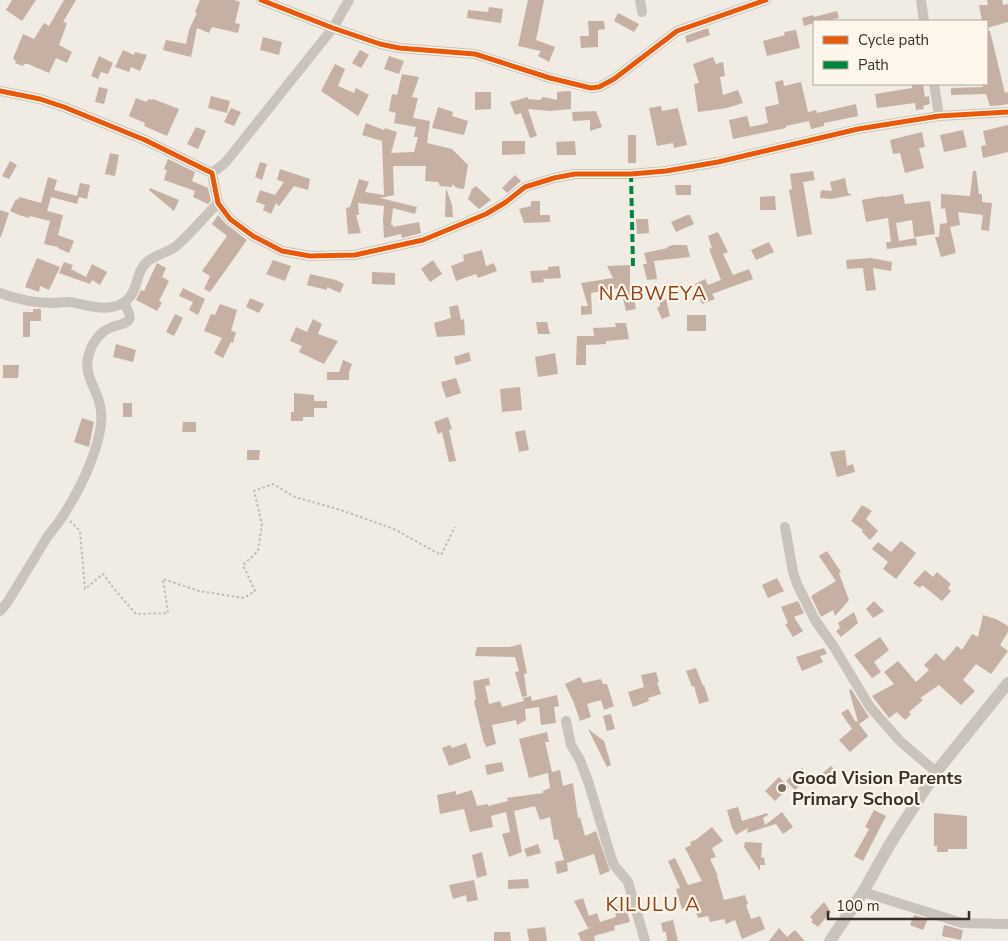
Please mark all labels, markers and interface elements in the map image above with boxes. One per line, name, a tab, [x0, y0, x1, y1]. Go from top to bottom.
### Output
legend	[813, 20, 988, 85]
text: Cycle path	[858, 30, 929, 50]
text: Path	[858, 55, 889, 75]
district label: NABWEYA	[599, 280, 707, 307]
place label: Good Vision Parents Primary School	[792, 766, 962, 811]
marker: Good Vision Parents Primary School	[776, 782, 788, 794]
scale bar	[828, 888, 969, 920]
district label: KILULU A	[605, 891, 701, 918]
text: 100 m	[836, 896, 880, 916]

